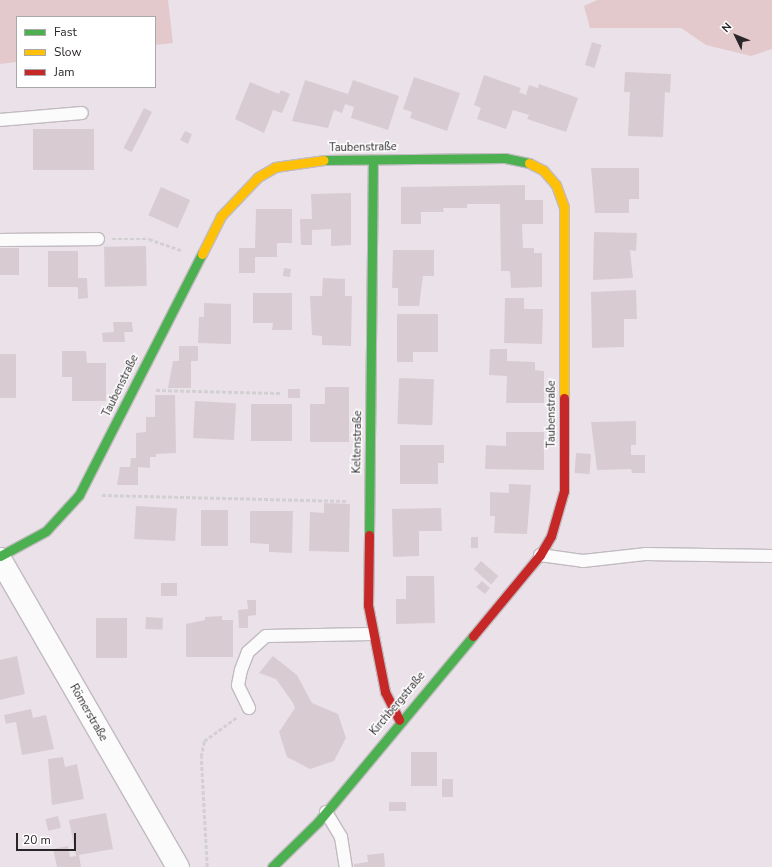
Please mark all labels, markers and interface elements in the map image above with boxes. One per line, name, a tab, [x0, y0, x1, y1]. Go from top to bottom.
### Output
legend	[16, 16, 156, 88]
north arrow	[716, 16, 756, 56]
text: N	[719, 19, 735, 36]
text: Fast	[54, 24, 77, 40]
text: Slow	[54, 44, 82, 60]
text: Jam	[54, 64, 75, 80]
street label: Taubenstraße	[329, 141, 397, 155]
street label: Taubenstraße	[100, 353, 142, 419]
street label: Taubenstraße	[545, 380, 559, 448]
street label: Keltenstraße	[351, 410, 365, 474]
street label: Kirchbergstraße	[368, 670, 428, 738]
street label: Römerstraße	[66, 682, 110, 744]
scale bar	[18, 825, 78, 851]
text: 20 m	[23, 832, 51, 848]

